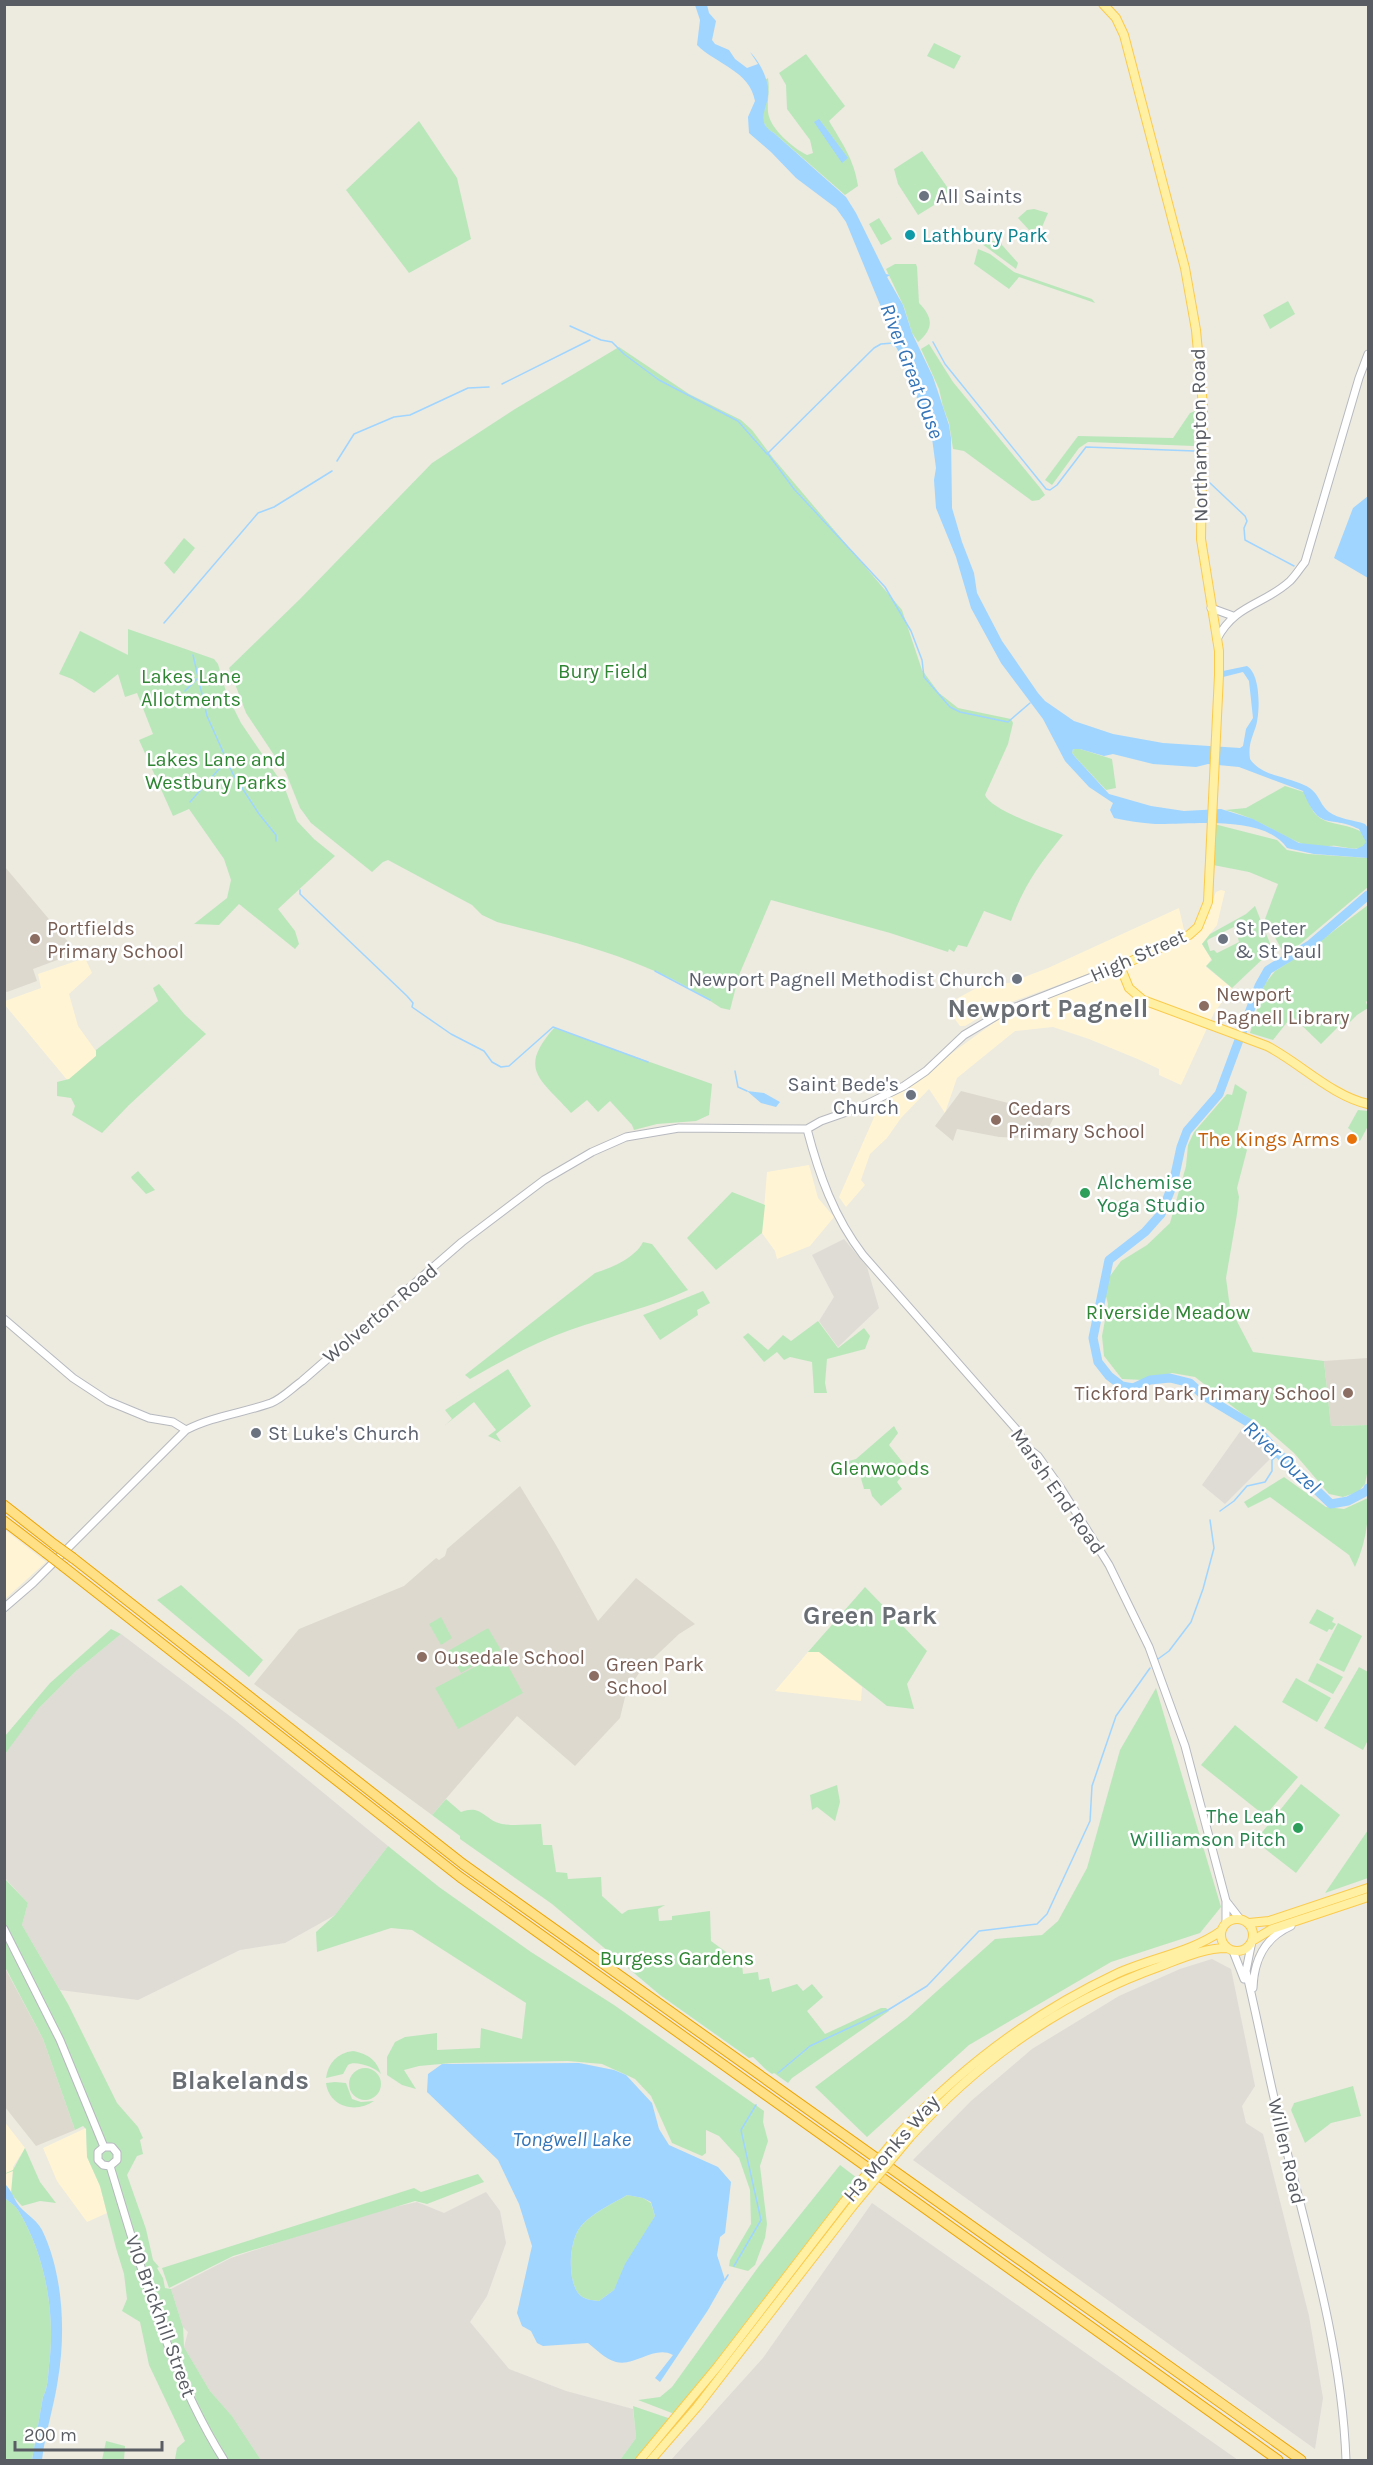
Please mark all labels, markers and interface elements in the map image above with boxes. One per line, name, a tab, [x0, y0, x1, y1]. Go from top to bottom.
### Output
place label: All Saints	[936, 185, 1023, 208]
marker: All Saints	[917, 189, 931, 203]
place label: Lathbury Park	[922, 224, 1048, 247]
marker: Lathbury Park	[903, 228, 917, 242]
water label: River Great Ouse	[875, 300, 949, 442]
street label: Northampton Road	[1186, 348, 1213, 522]
park label: Bury Field	[558, 660, 648, 683]
park label: Lakes Lane Allotments	[141, 665, 241, 711]
park label: Lakes Lane and Westbury Parks	[145, 748, 287, 794]
place label: Portfields Primary School	[47, 917, 184, 963]
place label: St Peter & St Paul	[1235, 917, 1322, 963]
street label: High Street	[1087, 924, 1190, 987]
marker: Portfields Primary School	[28, 932, 42, 946]
marker: St Peter & St Paul	[1216, 932, 1230, 946]
place label: Newport Pagnell Methodist Church	[688, 968, 1005, 991]
marker: Newport Pagnell Methodist Church	[1010, 972, 1024, 986]
place label: Newport Pagnell Library	[1216, 983, 1350, 1029]
district label: Newport Pagnell	[948, 993, 1149, 1024]
marker: Newport Pagnell Library	[1197, 999, 1211, 1013]
place label: Saint Bede's Church	[788, 1073, 899, 1119]
marker: Saint Bede's Church	[904, 1088, 918, 1102]
place label: Cedars Primary School	[1008, 1097, 1145, 1143]
marker: Cedars Primary School	[989, 1113, 1003, 1127]
place label: The Kings Arms	[1198, 1128, 1340, 1151]
marker: The Kings Arms	[1345, 1132, 1359, 1146]
place label: Alchemise Yoga Studio	[1097, 1171, 1205, 1217]
marker: Alchemise Yoga Studio	[1078, 1186, 1092, 1200]
street label: Wolverton Road	[318, 1259, 442, 1368]
park label: Riverside Meadow	[1086, 1301, 1251, 1324]
place label: Tickford Park Primary School	[1075, 1382, 1336, 1405]
marker: Tickford Park Primary School	[1341, 1386, 1355, 1400]
water label: River Ouzel	[1239, 1416, 1325, 1498]
place label: St Luke's Church	[268, 1422, 419, 1445]
street label: Marsh End Road	[1006, 1424, 1110, 1559]
marker: St Luke's Church	[249, 1426, 263, 1440]
park label: Glenwoods	[830, 1457, 930, 1480]
district label: Green Park	[803, 1600, 937, 1631]
place label: Ousedale School	[434, 1646, 585, 1669]
marker: Ousedale School	[415, 1650, 429, 1664]
place label: Green Park School	[606, 1653, 704, 1699]
marker: Green Park School	[587, 1669, 601, 1683]
place label: The Leah Williamson Pitch	[1130, 1805, 1286, 1851]
marker: The Leah Williamson Pitch	[1291, 1821, 1305, 1835]
park label: Burgess Gardens	[600, 1947, 754, 1970]
district label: Blakelands	[171, 2065, 309, 2096]
street label: H3 Monks Way	[839, 2090, 944, 2206]
street label: Willen Road	[1263, 2096, 1310, 2206]
water label: Tongwell Lake	[513, 2127, 632, 2151]
street label: V10 Brickhill Street	[121, 2232, 201, 2401]
scale bar	[15, 2414, 162, 2452]
text: 200 m	[24, 2424, 77, 2446]

